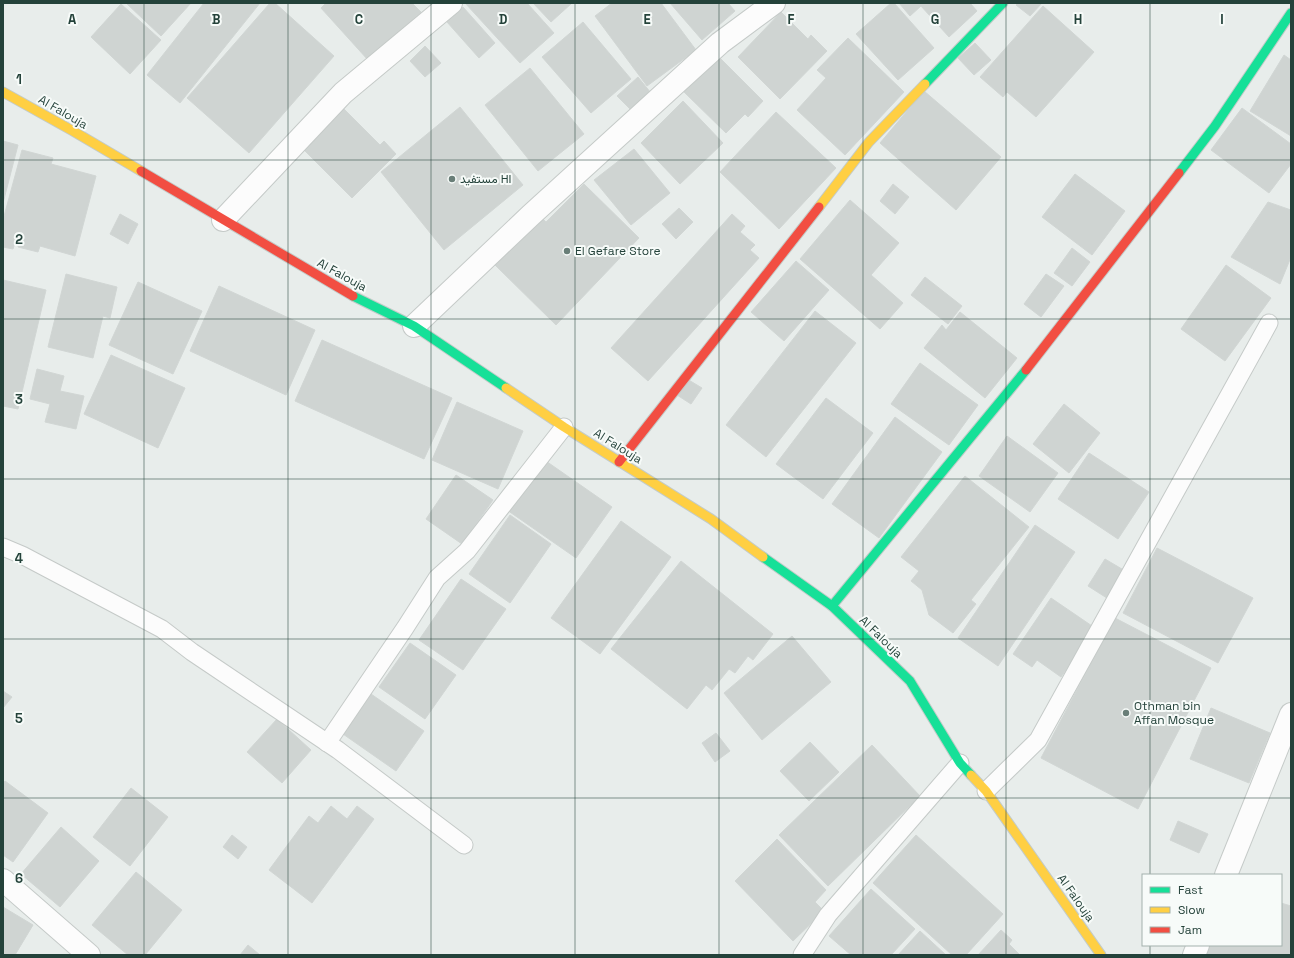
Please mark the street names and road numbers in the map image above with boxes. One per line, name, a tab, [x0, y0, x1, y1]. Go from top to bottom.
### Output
street label: Al Falouja	[35, 91, 91, 133]
street label: Al Falouja	[314, 255, 370, 295]
street label: Al Falouja	[591, 425, 645, 467]
street label: Al Falouja	[856, 612, 906, 662]
street label: Al Falouja	[1054, 871, 1098, 925]

